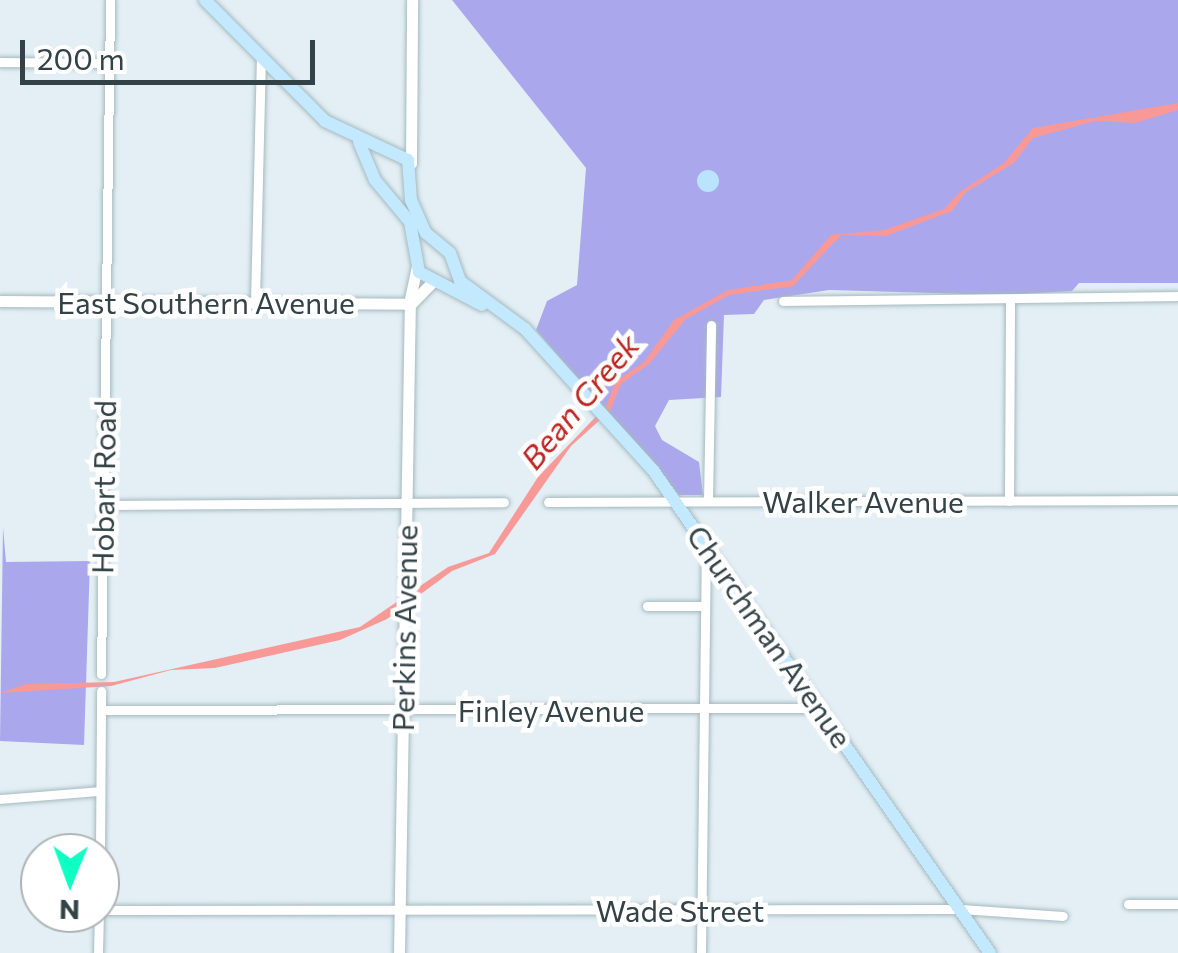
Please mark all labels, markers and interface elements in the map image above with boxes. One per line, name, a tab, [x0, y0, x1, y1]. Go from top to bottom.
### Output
scale bar	[25, 20, 320, 82]
text: 200 m	[37, 39, 125, 76]
street label: East Southern Avenue	[57, 284, 355, 320]
water label: Bean Creek	[512, 326, 646, 476]
street label: Hobart Road	[83, 400, 123, 574]
street label: Walker Avenue	[762, 483, 964, 519]
street label: Churchman Avenue	[680, 518, 860, 754]
street label: Perkins Avenue	[384, 524, 424, 732]
street label: Finley Avenue	[458, 692, 644, 728]
north arrow	[20, 833, 120, 933]
street label: Wade Street	[596, 892, 764, 928]
text: N	[59, 894, 80, 928]

